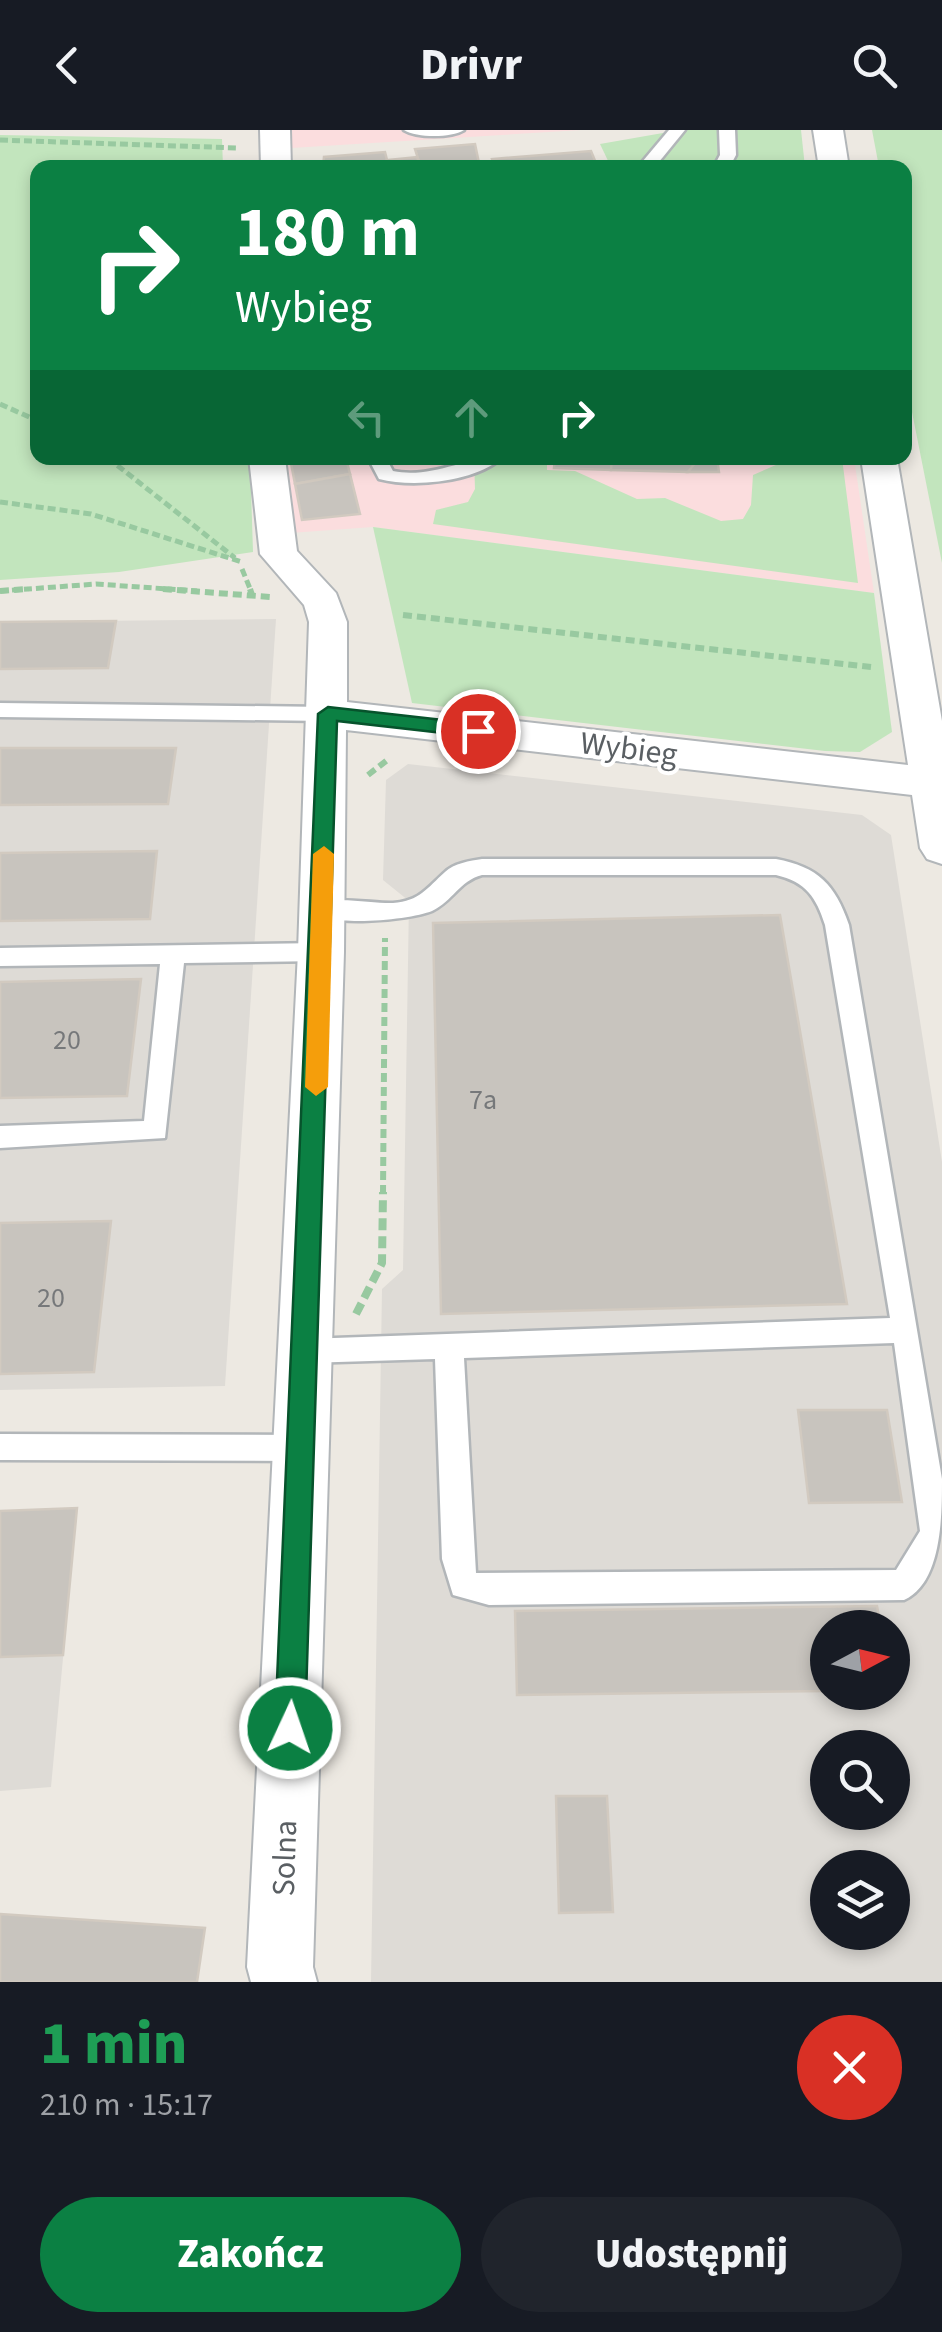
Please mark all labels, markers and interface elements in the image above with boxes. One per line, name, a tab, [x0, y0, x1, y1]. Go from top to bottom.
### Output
text: Drivr	[420, 33, 522, 97]
icon: back	[40, 38, 95, 93]
icon: search	[847, 38, 902, 93]
text: 180 m	[235, 183, 420, 283]
icon: right	[70, 200, 200, 330]
text: Wybieg	[235, 276, 372, 340]
icon: left	[339, 390, 394, 445]
icon: ahead	[444, 390, 499, 445]
icon: right	[549, 390, 604, 445]
pin	[436, 689, 521, 774]
icon: arrive	[451, 704, 506, 759]
street label: Wybieg	[578, 720, 680, 778]
house number: 20	[53, 1020, 81, 1060]
house number: 7a	[469, 1080, 497, 1120]
house number: 20	[37, 1278, 65, 1318]
north arrow	[810, 1610, 910, 1710]
map controls	[810, 1610, 910, 1950]
position arrow	[238, 1676, 342, 1780]
button: search	[810, 1730, 910, 1830]
street label: Solna	[261, 1819, 309, 1897]
button: layers	[810, 1850, 910, 1950]
text: 1 min	[40, 2002, 187, 2087]
button: close	[797, 2015, 902, 2120]
text: 210 m · 15:17	[40, 2082, 213, 2128]
button: Zakończ	[40, 2197, 461, 2312]
button: Udostępnij	[481, 2197, 902, 2312]

